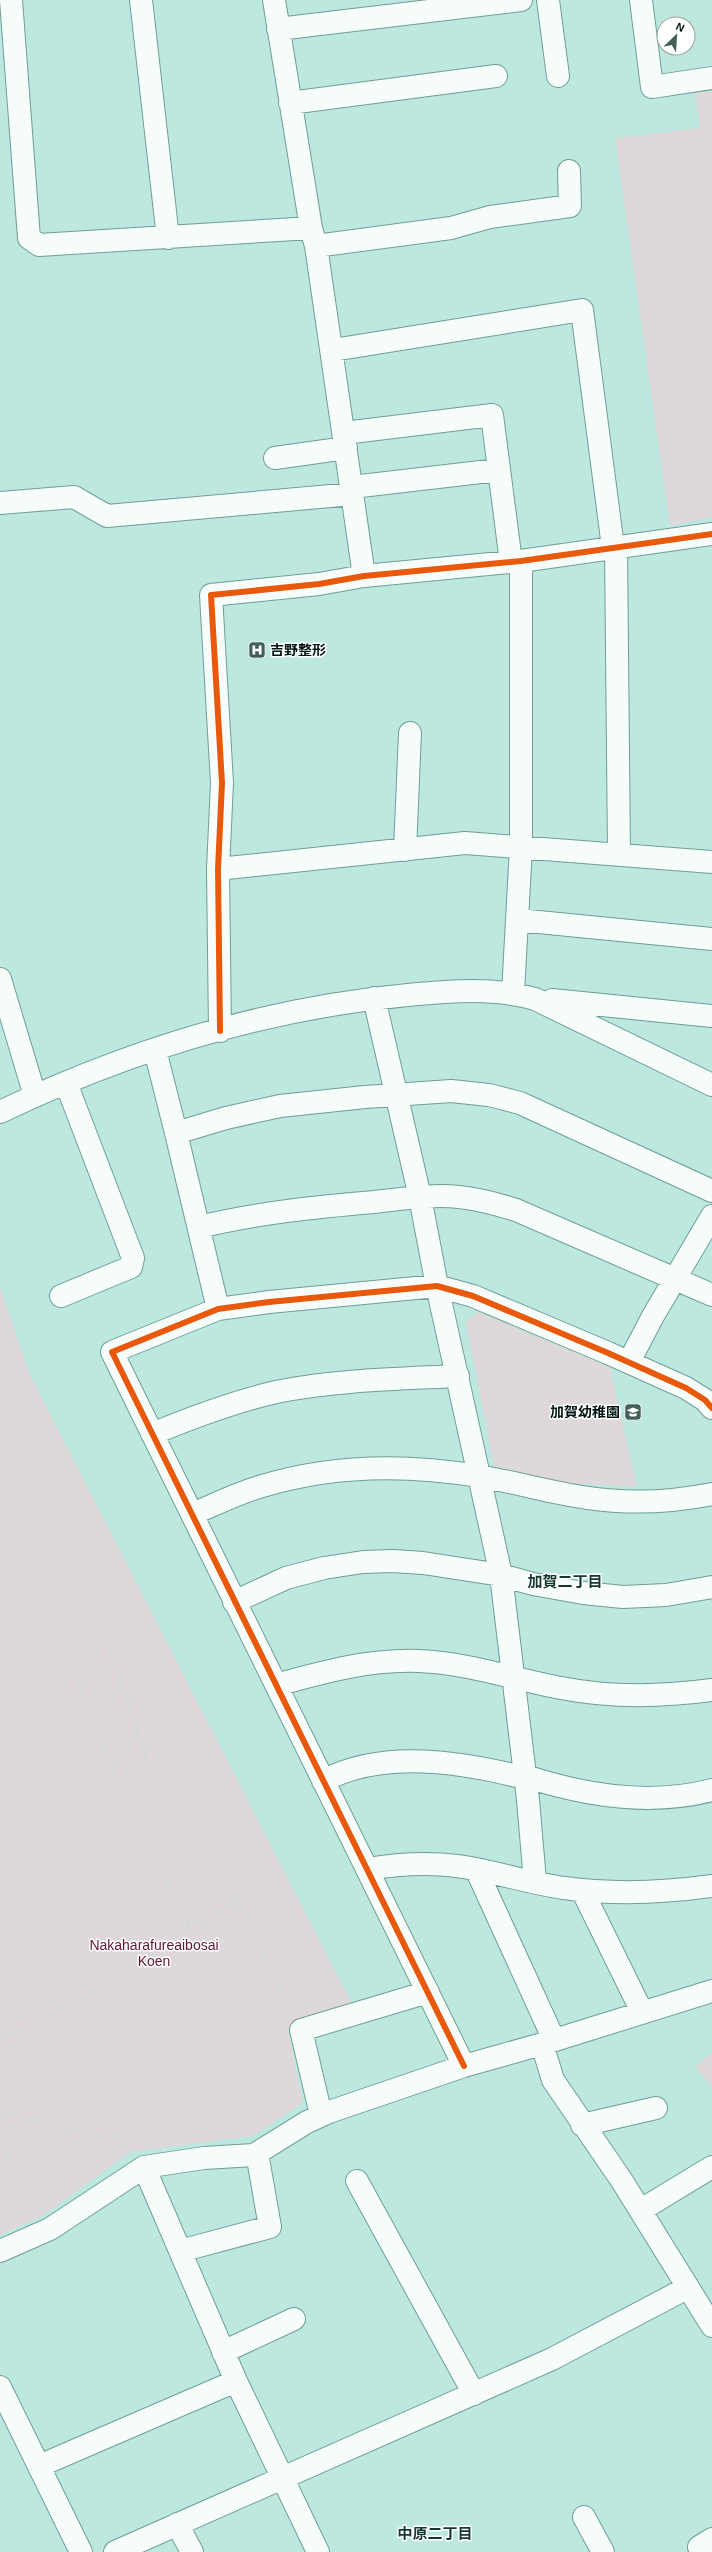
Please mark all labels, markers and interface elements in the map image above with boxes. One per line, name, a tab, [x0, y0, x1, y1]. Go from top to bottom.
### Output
north arrow	[656, 16, 696, 56]
text: N	[674, 20, 686, 34]
hospital icon: 吉野整形	[247, 640, 267, 660]
place label: 吉野整形	[270, 642, 326, 658]
school or university icon: 加賀幼稚園	[623, 1402, 643, 1422]
place label: 加賀幼稚園	[550, 1404, 620, 1420]
district label: 加賀二丁目	[527, 1573, 603, 1590]
park label: Nakaharafureaibosai Koen	[89, 1937, 219, 1969]
district label: 中原二丁目	[397, 2525, 473, 2542]

